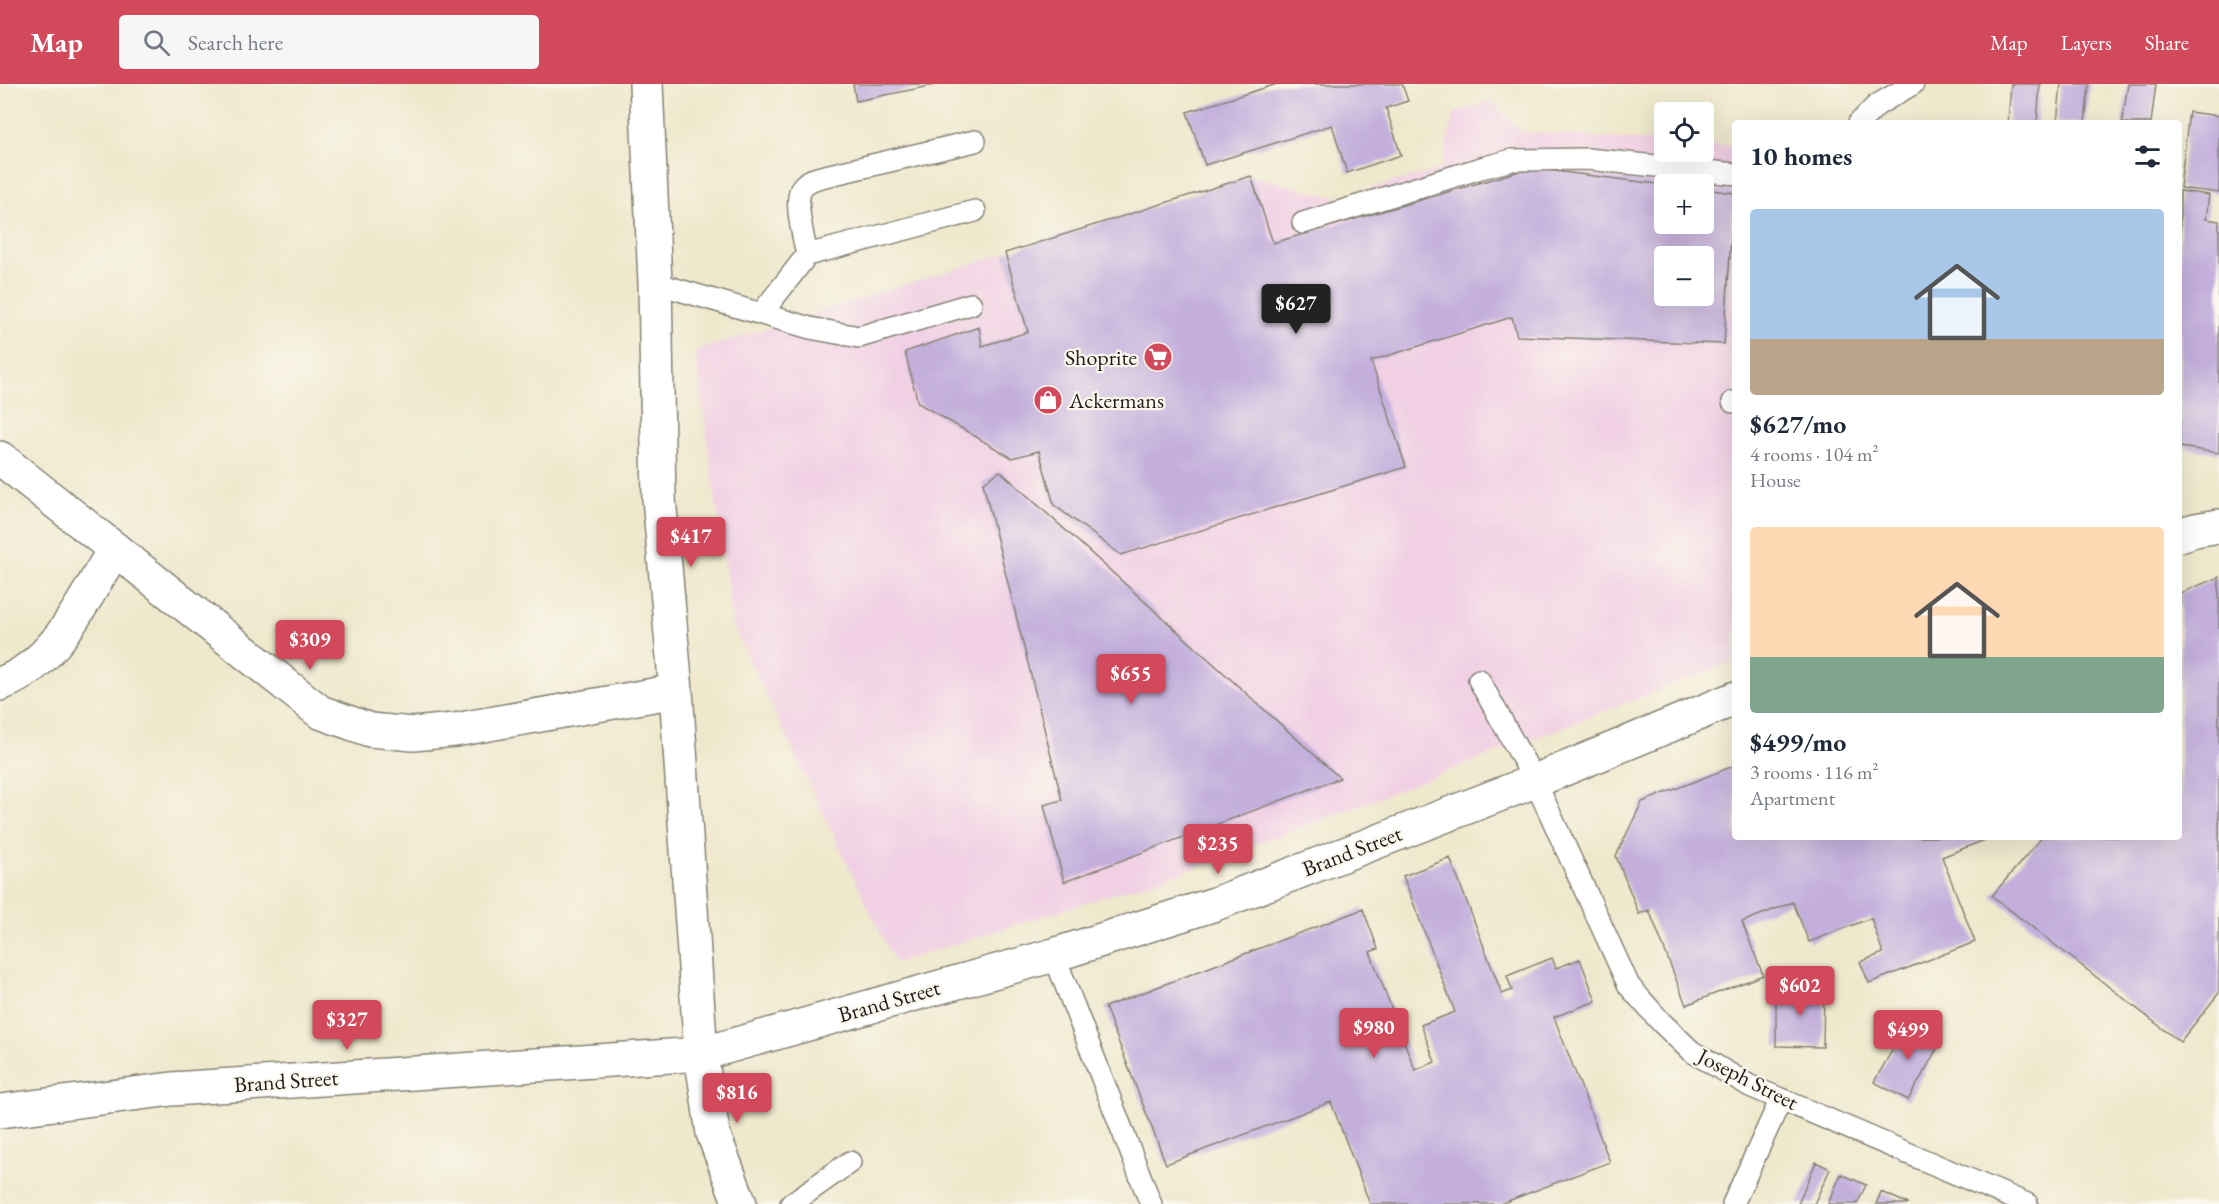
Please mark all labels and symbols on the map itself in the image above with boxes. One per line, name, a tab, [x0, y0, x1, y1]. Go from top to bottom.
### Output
pin: $627	[1260, 284, 1332, 335]
supermarket icon: Shoprite	[1142, 341, 1174, 373]
place label: Shoprite	[1065, 343, 1137, 372]
shop icon: Ackermans	[1032, 384, 1064, 416]
place label: Ackermans	[1068, 386, 1164, 415]
pin: $417	[655, 517, 727, 568]
pin: $309	[274, 620, 346, 671]
pin: $655	[1095, 654, 1167, 705]
street label: Brand Street	[1298, 819, 1406, 883]
pin: $235	[1182, 824, 1254, 875]
pin: $602	[1764, 966, 1836, 1017]
street label: Brand Street	[835, 973, 943, 1029]
pin: $327	[311, 1000, 383, 1051]
pin: $980	[1338, 1008, 1410, 1059]
pin: $499	[1872, 1010, 1944, 1061]
street label: Joseph Street	[1691, 1040, 1803, 1117]
street label: Brand Street	[233, 1063, 339, 1099]
pin: $816	[701, 1073, 773, 1124]

